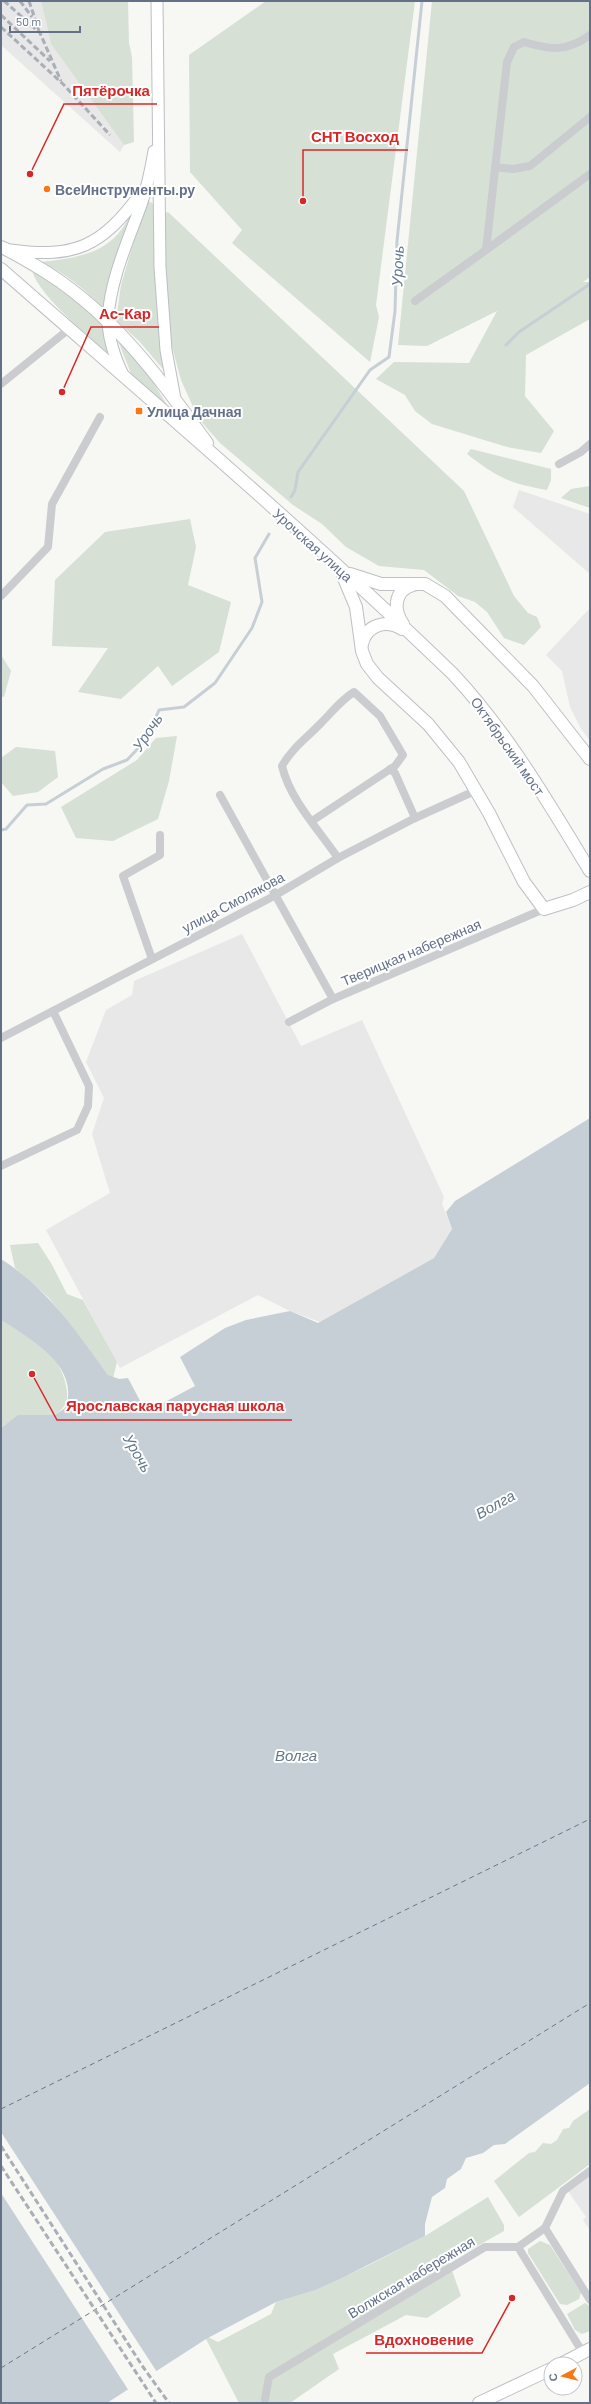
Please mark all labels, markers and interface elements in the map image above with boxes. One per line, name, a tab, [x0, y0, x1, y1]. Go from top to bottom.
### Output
scale bar	[10, 8, 80, 34]
text: 50 m	[16, 14, 41, 28]
callout: Пятёрочка	[64, 77, 157, 104]
text: Пятёрочка	[72, 81, 151, 99]
callout: СНТ Восход	[303, 123, 408, 150]
text: СНТ Восход	[311, 127, 400, 145]
place label: ВсеИнструменты.ру	[55, 181, 195, 198]
marker: ВсеИнструменты.ру	[42, 184, 52, 194]
water label: Урочь	[387, 245, 407, 288]
callout: Ас-Кар	[91, 300, 159, 327]
text: Ас-Кар	[99, 304, 151, 322]
place label: Улица Дачная	[147, 403, 242, 420]
marker: Улица Дачная	[134, 406, 144, 416]
street label: Урочская улица	[270, 505, 356, 585]
street label: Октябрьский мост	[468, 693, 549, 799]
water label: Урочь	[127, 710, 166, 755]
street label: улица Смолякова	[179, 868, 287, 936]
street label: Тверицкая набережная	[339, 915, 483, 989]
callout: Ярославская парусная школа	[57, 1393, 292, 1420]
text: Ярославская парусная школа	[66, 1396, 285, 1414]
water label: Урочь	[119, 1430, 156, 1475]
water label: Волга	[472, 1486, 518, 1522]
water label: Волга	[275, 1746, 317, 1764]
street label: Волжская набережная	[344, 2232, 478, 2322]
callout: Вдохновение	[366, 2326, 482, 2353]
text: Вдохновение	[374, 2330, 474, 2348]
north arrow	[543, 2356, 583, 2396]
text: С	[546, 2372, 560, 2382]

